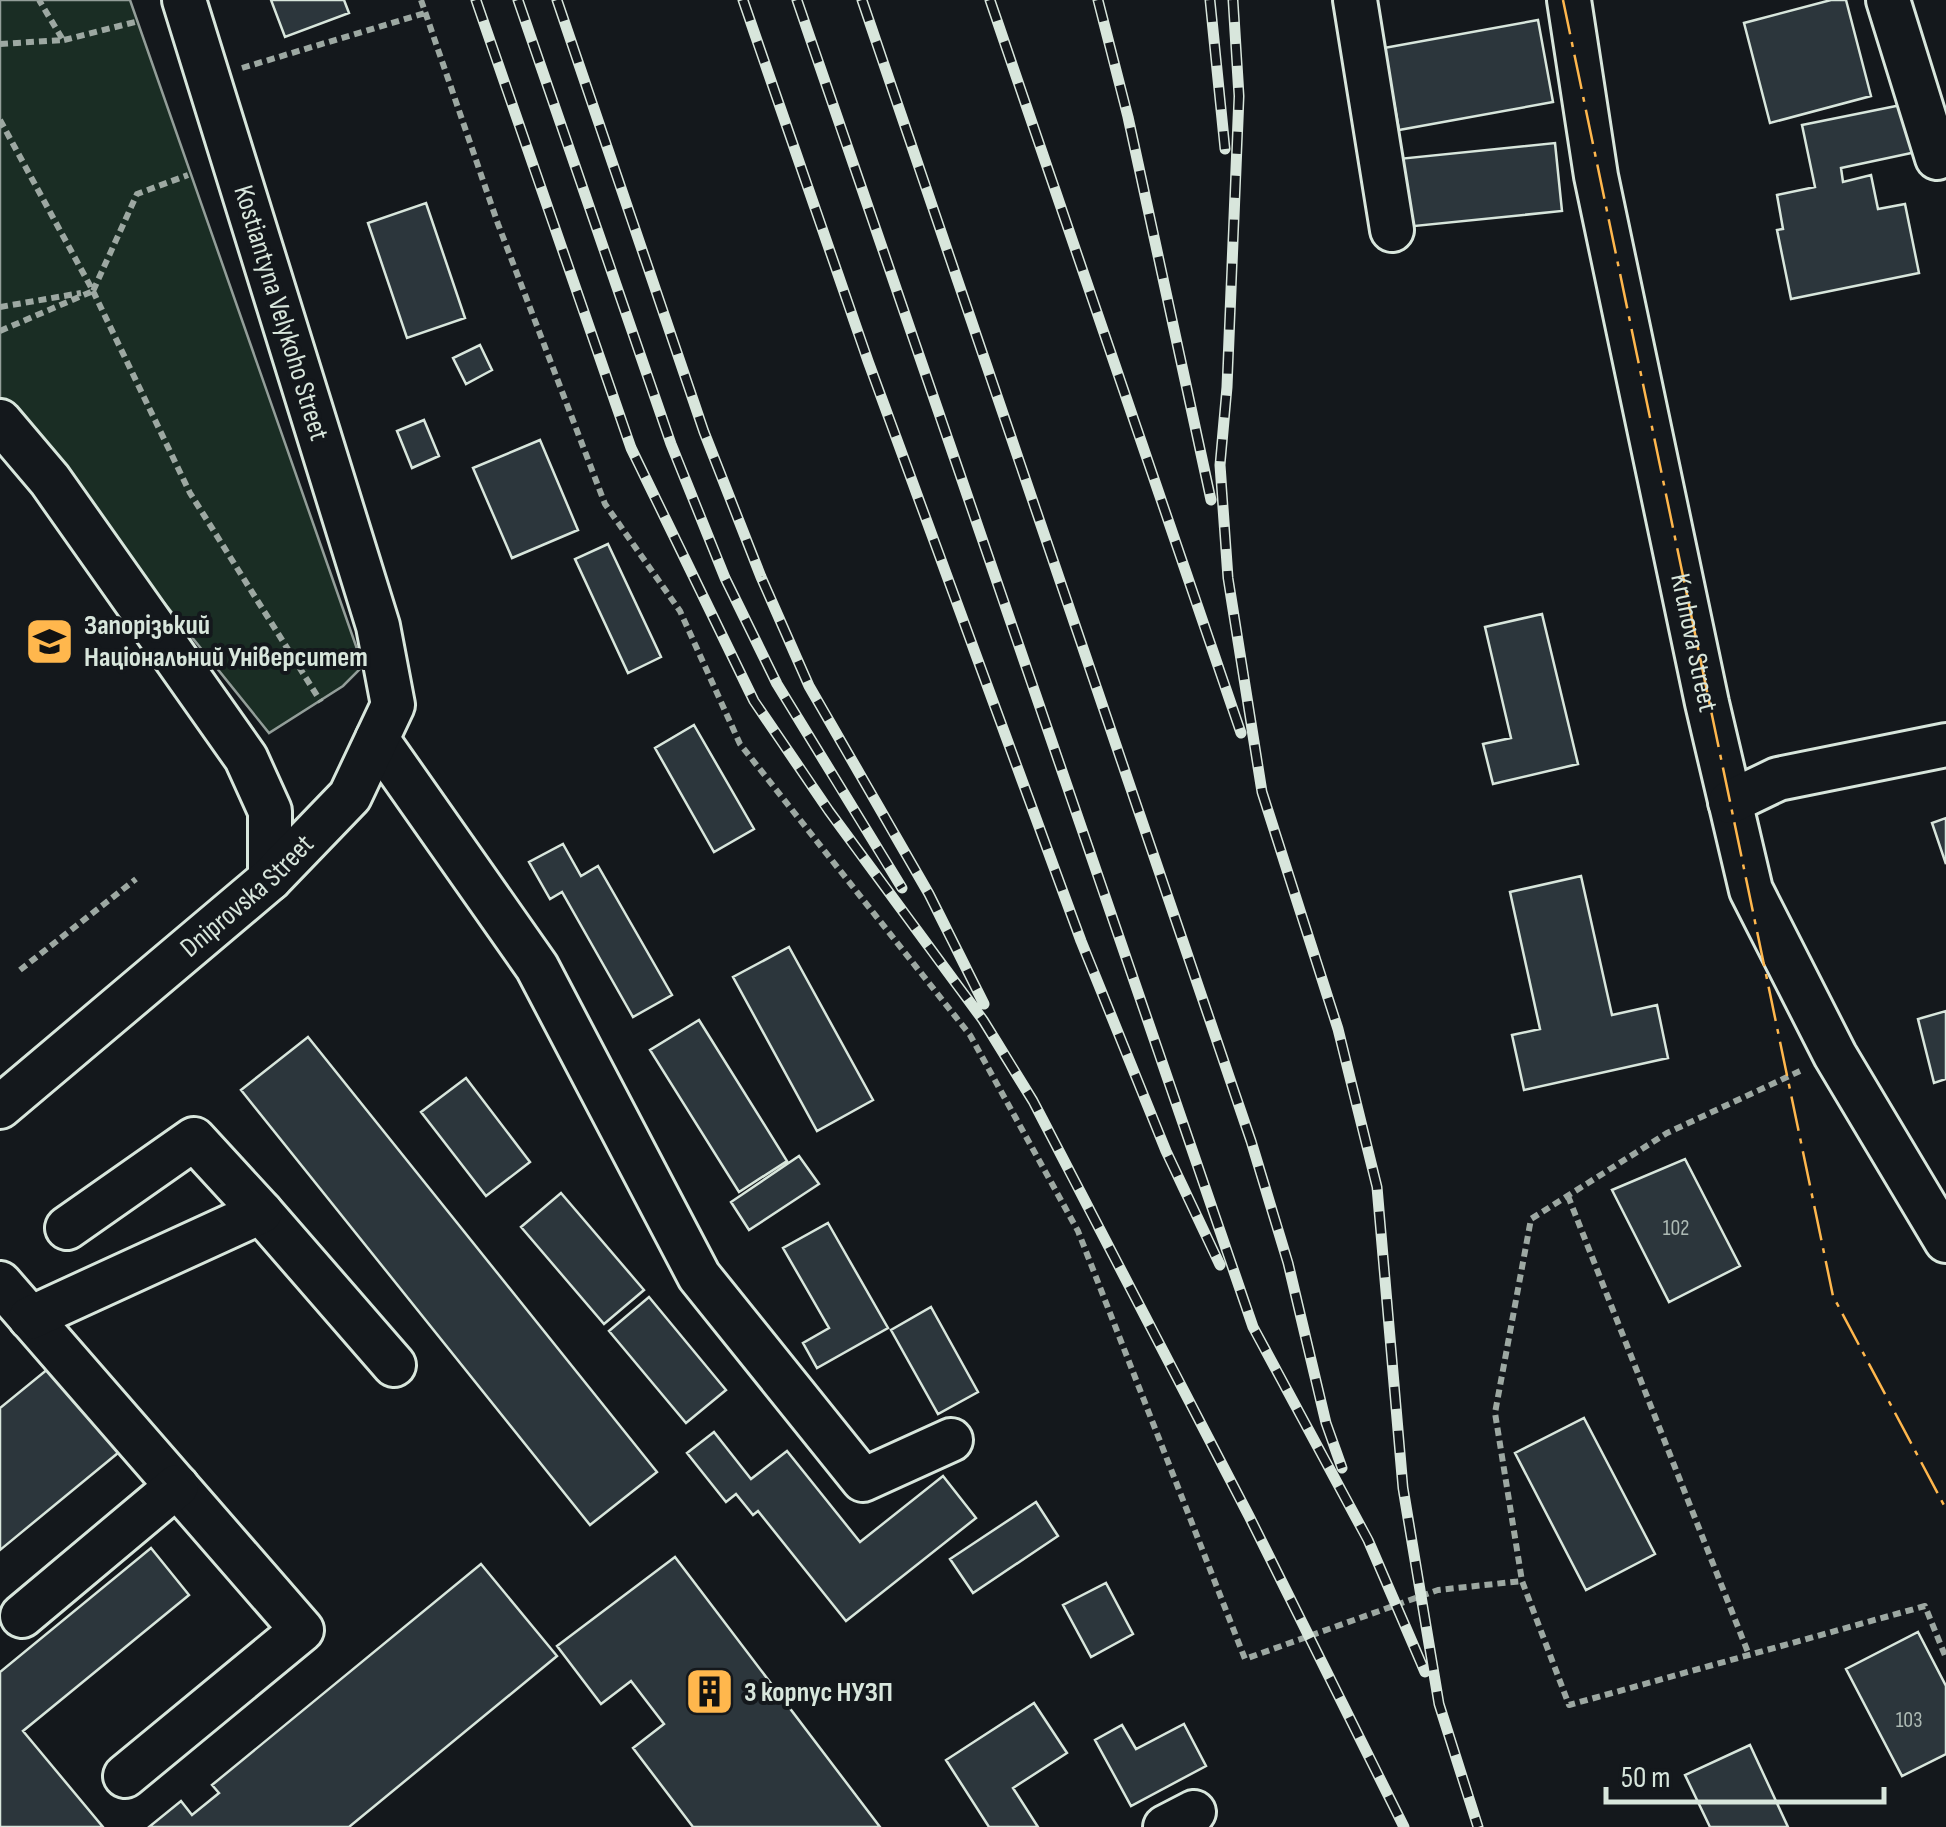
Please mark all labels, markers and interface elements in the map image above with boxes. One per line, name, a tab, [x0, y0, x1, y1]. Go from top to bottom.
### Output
street label: Kostiantyna Velykoho Street	[226, 181, 336, 445]
street label: Kruhova Street	[1664, 571, 1725, 715]
place label: Запорізький Національний Університет	[84, 609, 368, 674]
school or university icon: Запорізький Національний Університет	[23, 615, 75, 667]
street label: Dniprovska Street	[174, 828, 320, 964]
house number: 102	[1663, 1215, 1689, 1242]
building icon: 3 корпус НУЗП	[683, 1666, 735, 1718]
place label: 3 корпус НУЗП	[744, 1676, 893, 1709]
house number: 103	[1896, 1707, 1922, 1734]
scale bar	[1606, 1742, 1884, 1804]
text: 50 m	[1621, 1760, 1670, 1796]

